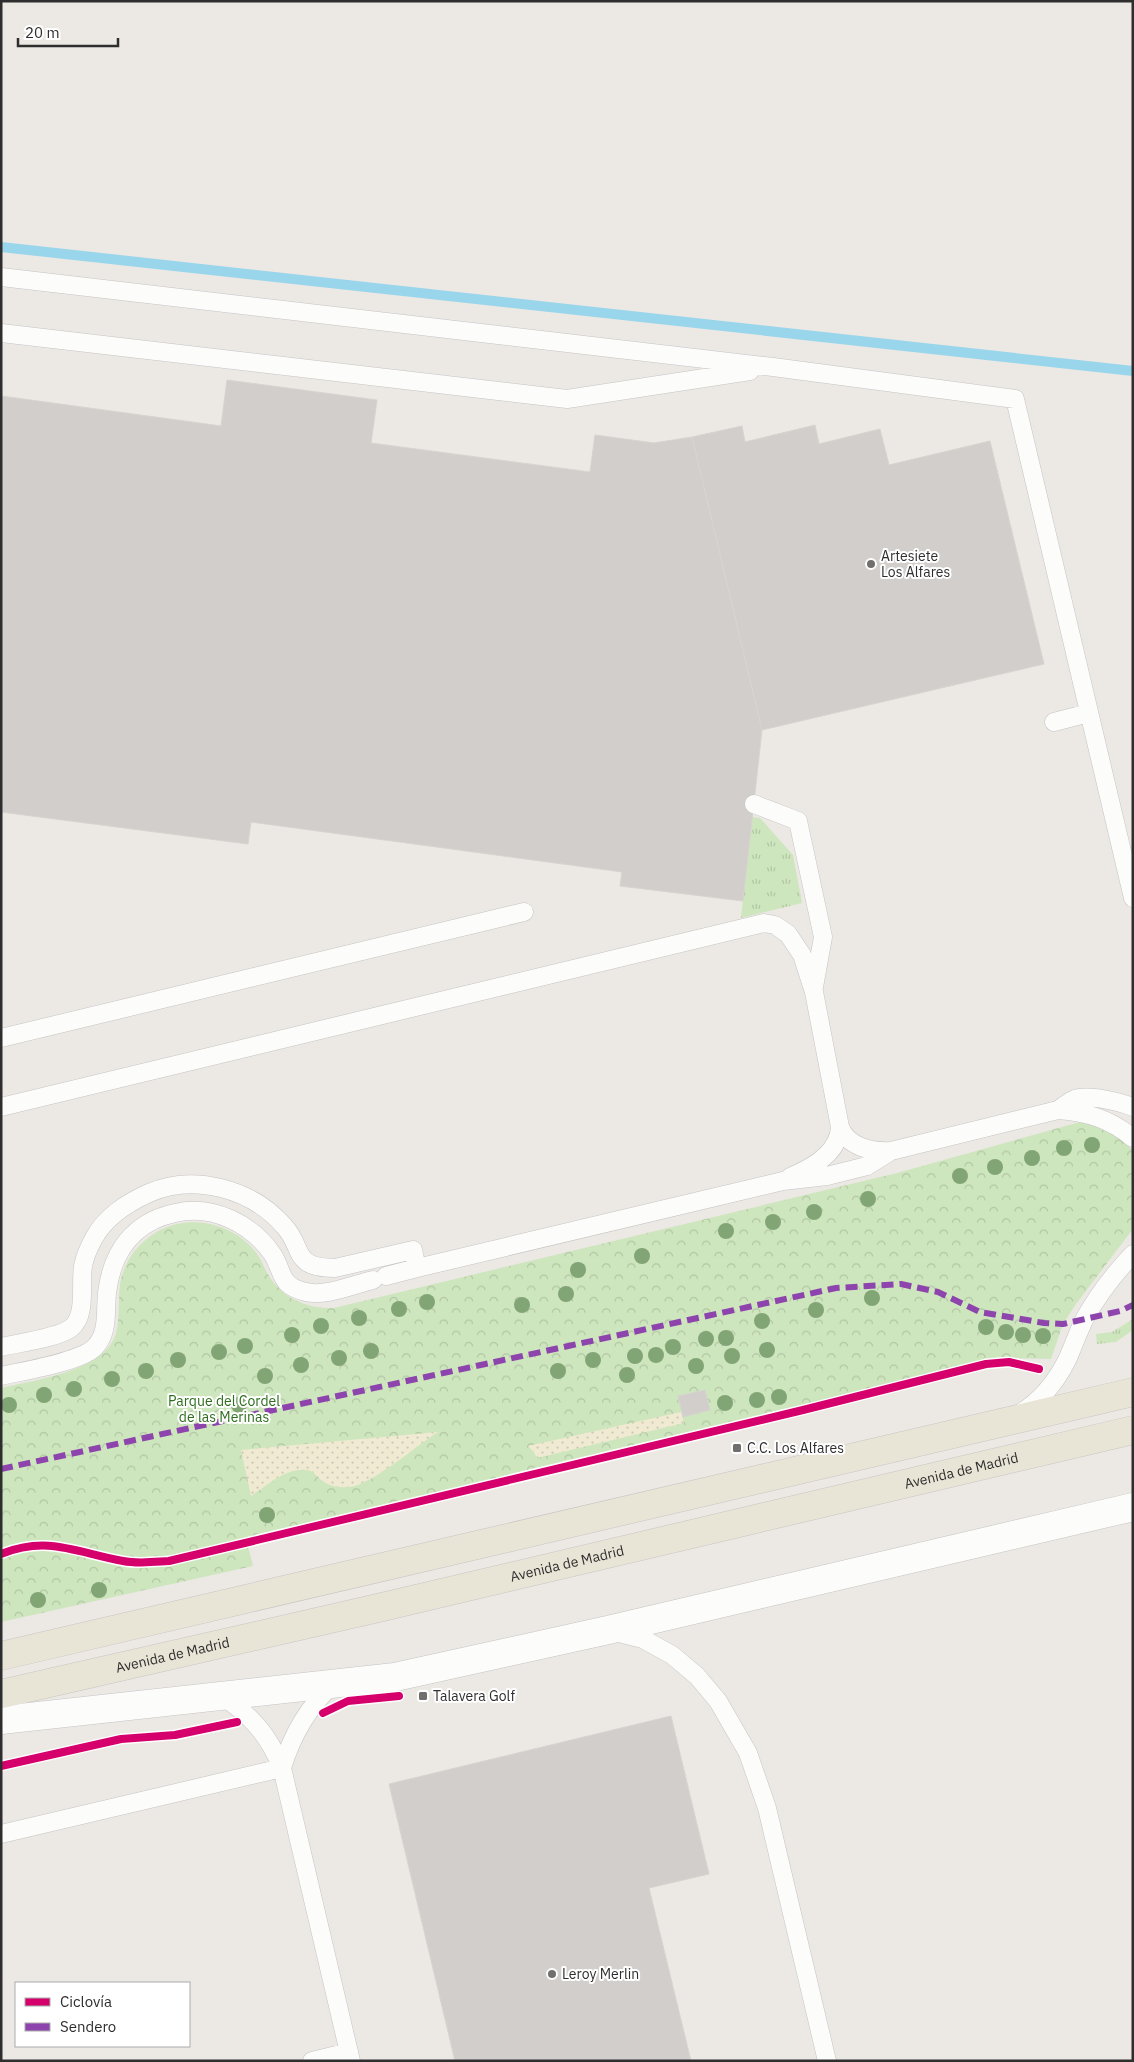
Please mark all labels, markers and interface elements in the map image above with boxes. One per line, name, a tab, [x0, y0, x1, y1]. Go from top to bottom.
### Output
scale bar	[18, 15, 118, 47]
text: 20 m	[25, 23, 60, 42]
place label: Artesiete Los Alfares	[881, 547, 950, 581]
marker: Artesiete Los Alfares	[865, 558, 877, 570]
park label: Parque del Cordel de las Merinas	[168, 1392, 280, 1426]
place label: C.C. Los Alfares	[747, 1439, 844, 1457]
marker: C.C. Los Alfares	[731, 1442, 743, 1454]
street label: Avenida de Madrid	[903, 1448, 1020, 1493]
street label: Avenida de Madrid	[508, 1541, 626, 1586]
street label: Avenida de Madrid	[114, 1633, 231, 1677]
place label: Talavera Golf	[433, 1687, 515, 1705]
marker: Talavera Golf	[417, 1690, 429, 1702]
place label: Leroy Merlin	[562, 1965, 639, 1983]
marker: Leroy Merlin	[546, 1968, 558, 1980]
legend	[15, 1982, 190, 2047]
text: Ciclovía	[60, 1992, 112, 2011]
text: Sendero	[60, 2017, 116, 2036]

